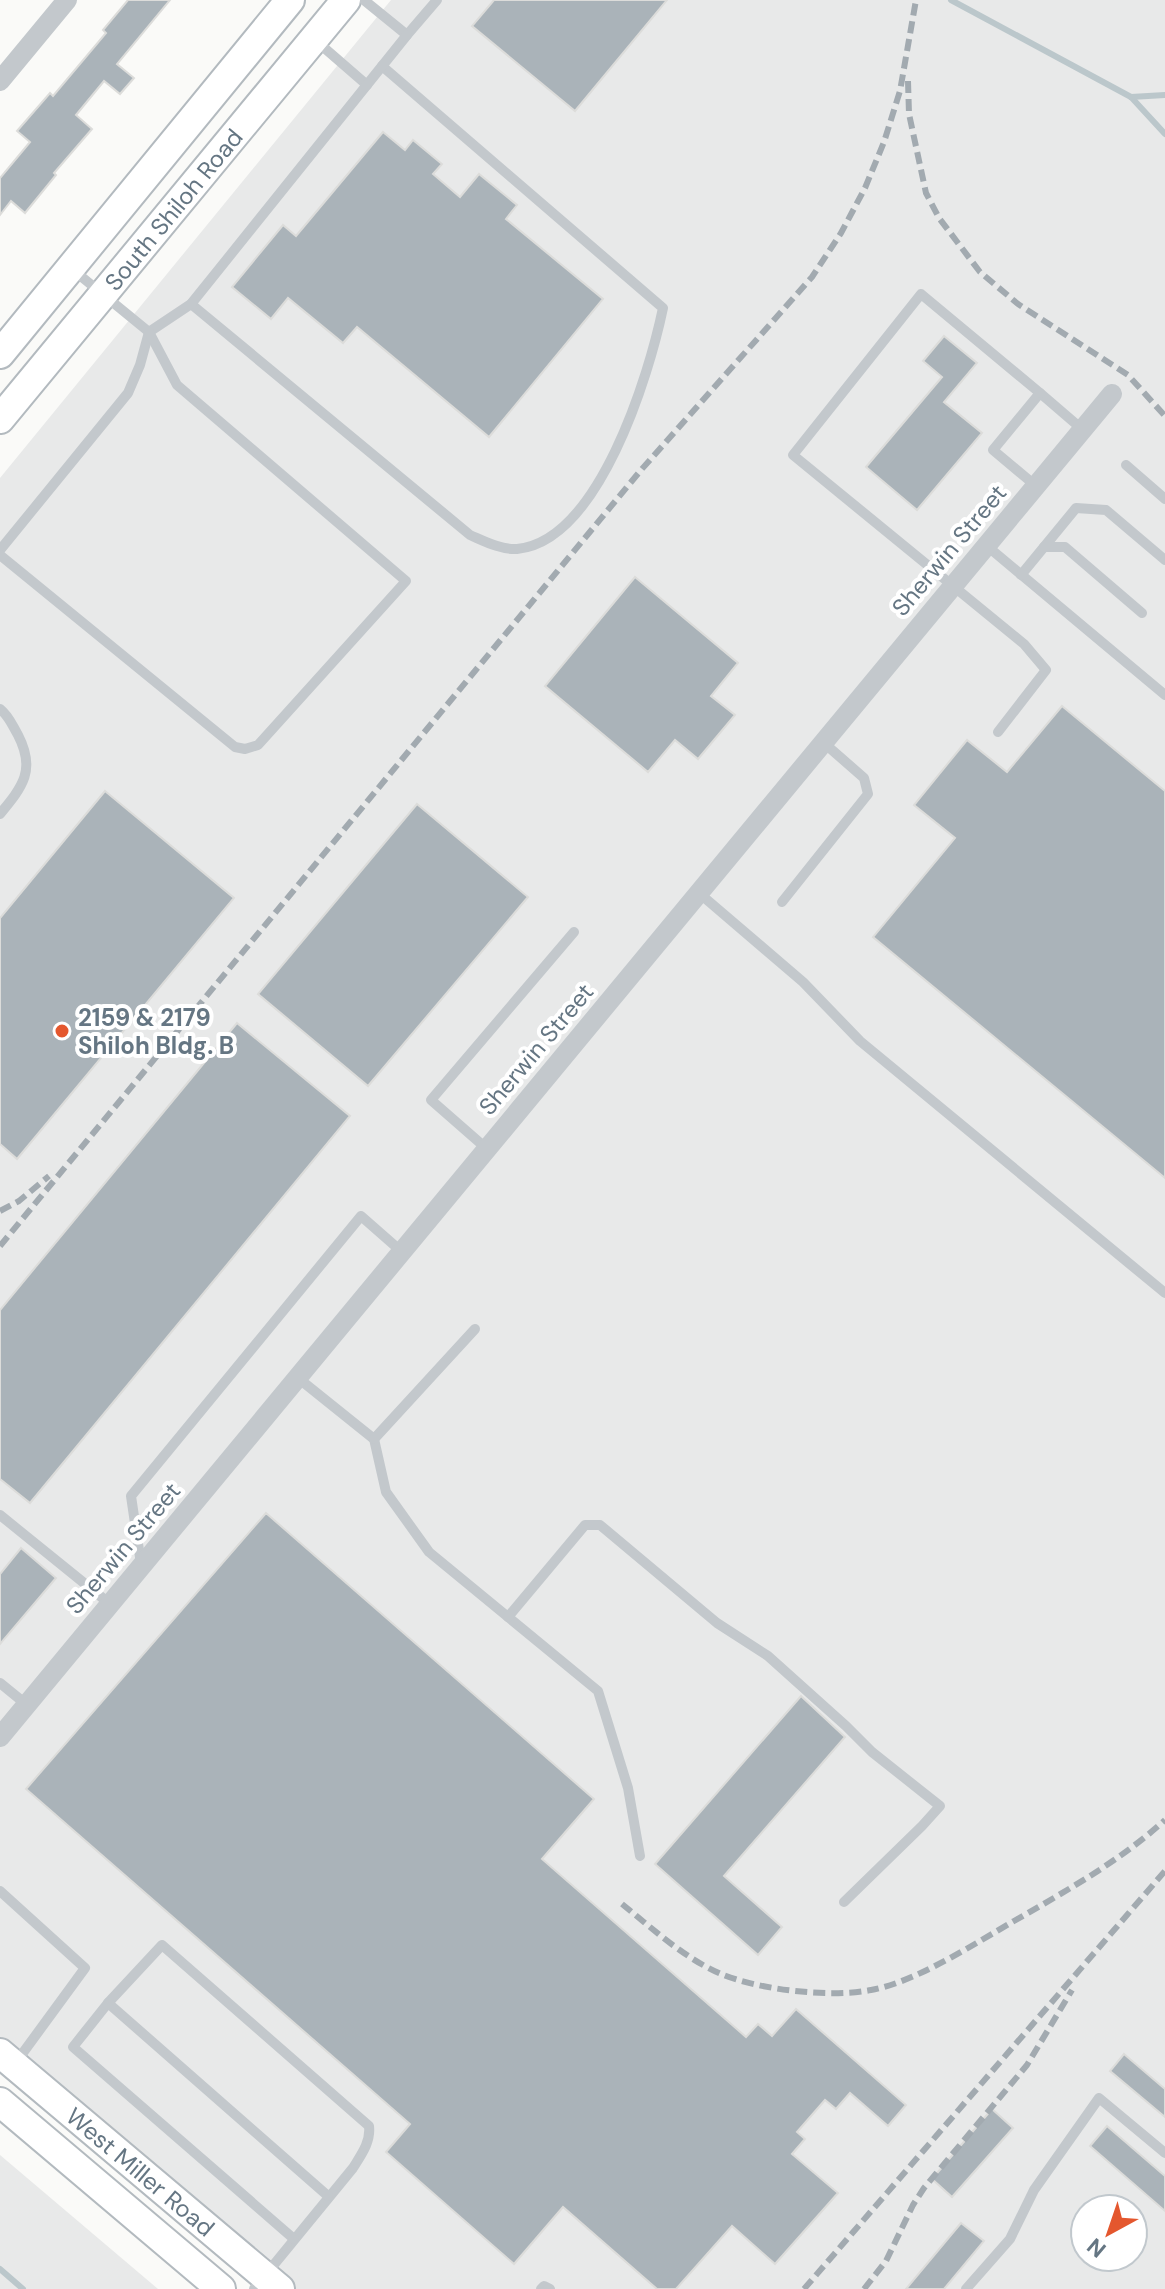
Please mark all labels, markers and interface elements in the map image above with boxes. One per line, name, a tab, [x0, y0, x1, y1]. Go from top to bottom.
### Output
street label: South Shiloh Road	[97, 122, 249, 297]
street label: Sherwin Street	[885, 478, 1013, 622]
street label: Sherwin Street	[472, 977, 600, 1121]
place label: 2159 & 2179 Shiloh Bldg. B	[78, 1002, 234, 1061]
marker: 2159 & 2179 Shiloh Bldg. B	[53, 1022, 71, 1040]
street label: Sherwin Street	[59, 1476, 187, 1620]
street label: West Miller Road	[60, 2100, 221, 2243]
north arrow	[1069, 2193, 1149, 2273]
text: N	[1081, 2232, 1112, 2264]

